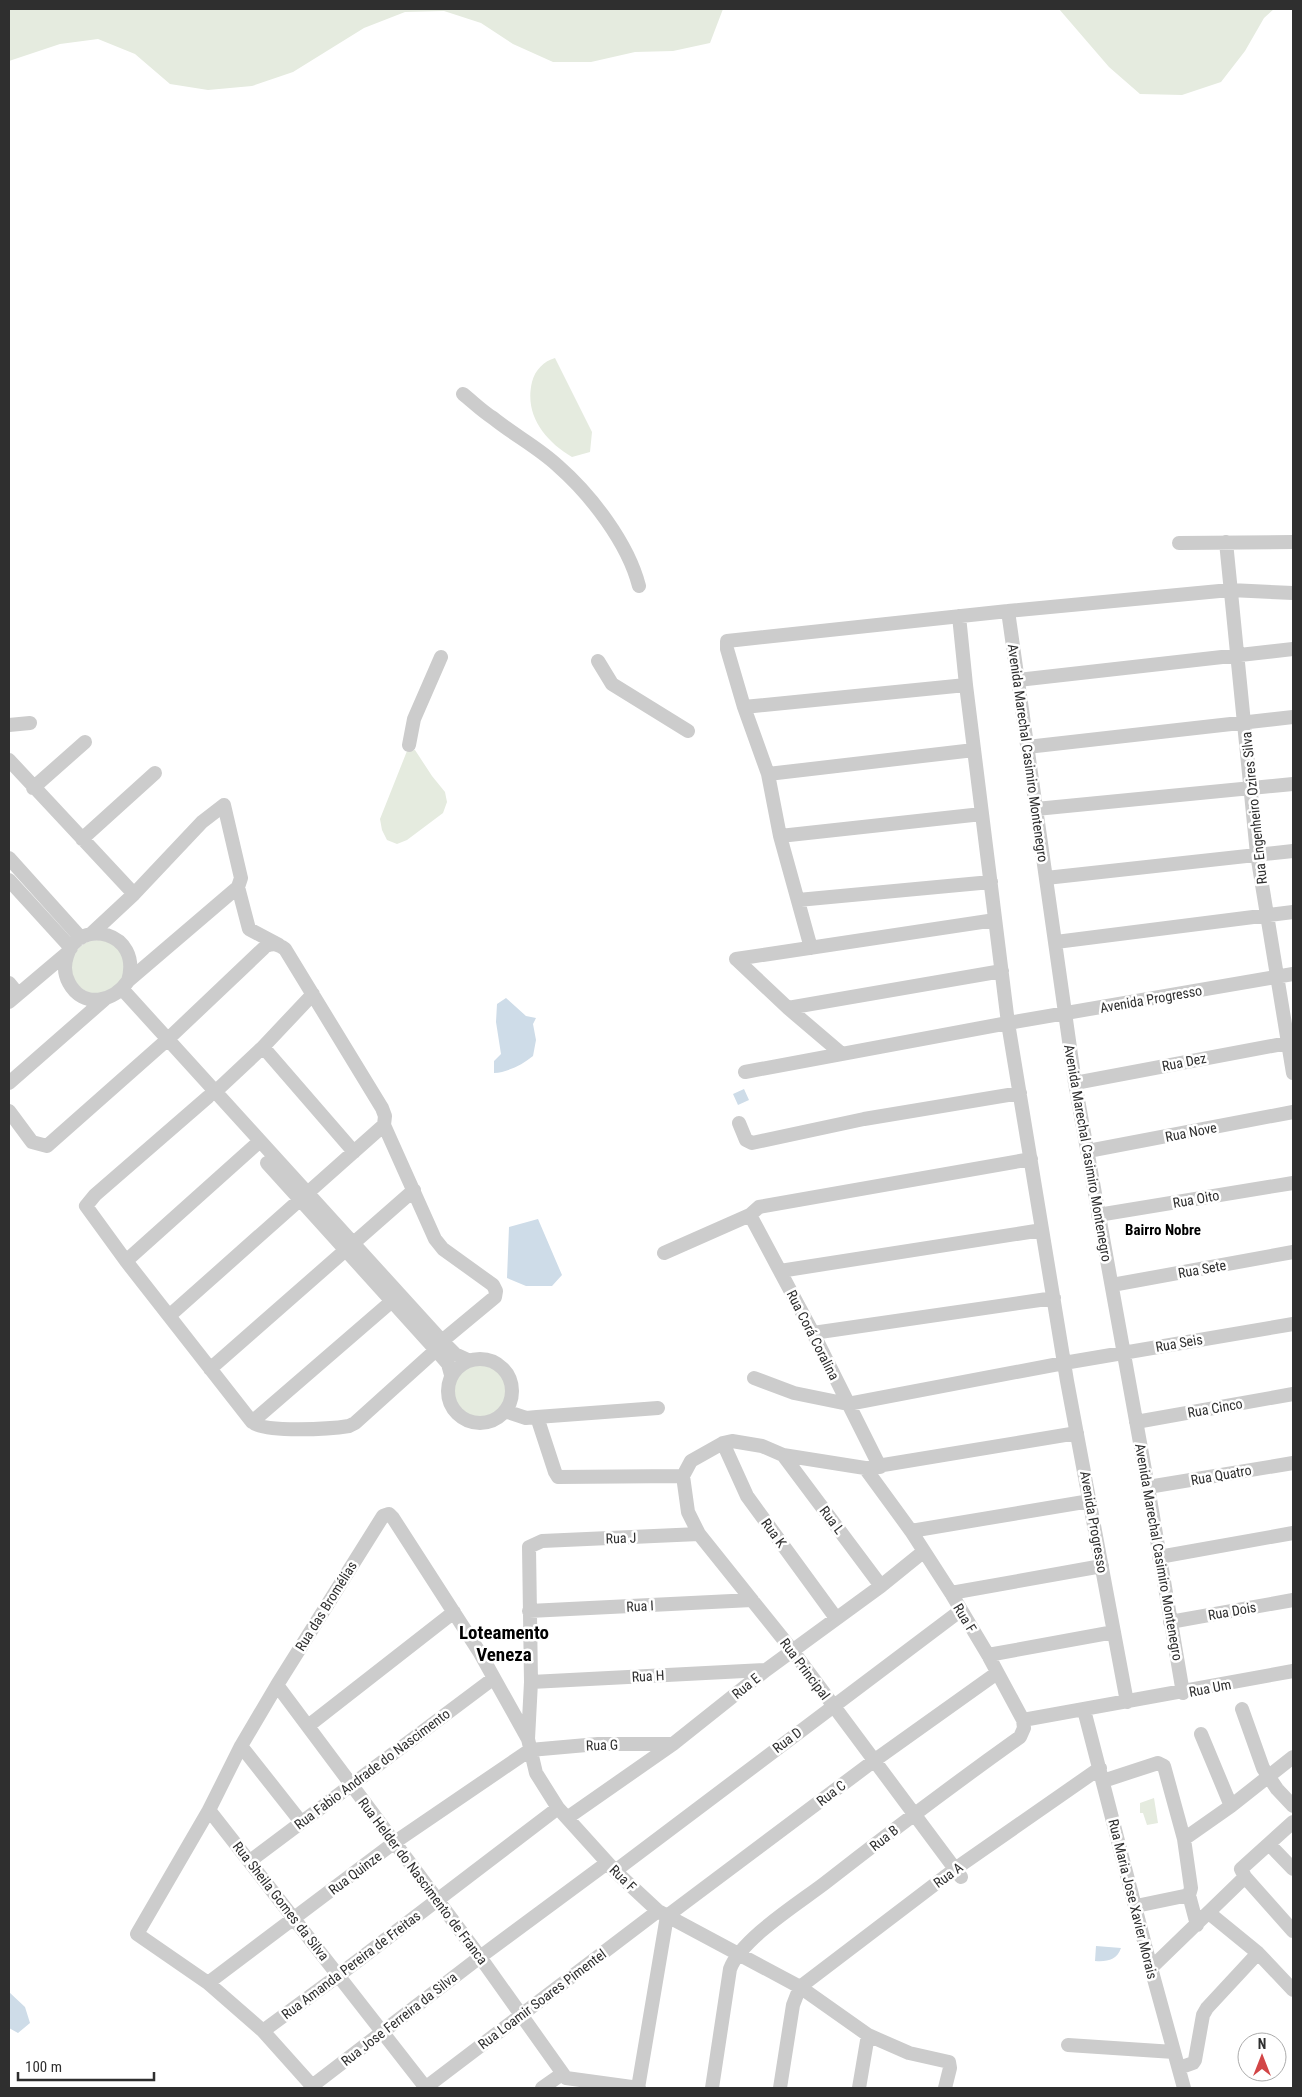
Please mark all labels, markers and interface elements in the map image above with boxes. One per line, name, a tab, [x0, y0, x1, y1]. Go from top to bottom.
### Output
street label: Avenida Marechal Casimiro Montenegro	[1005, 643, 1051, 863]
street label: Rua Engenheiro Ozires Silva	[1238, 731, 1270, 885]
street label: Avenida Progresso	[1099, 982, 1203, 1016]
street label: Avenida Marechal Casimiro Montenegro	[1061, 1043, 1115, 1263]
street label: Rua Dez	[1160, 1050, 1208, 1074]
street label: Rua Nove	[1164, 1119, 1219, 1145]
street label: Rua Oito	[1172, 1187, 1220, 1211]
district label: Bairro Nobre	[1125, 1221, 1201, 1239]
street label: Rua Sete	[1177, 1257, 1228, 1281]
street label: Rua Corá Coralina	[783, 1287, 843, 1383]
street label: Rua Seis	[1154, 1331, 1204, 1355]
street label: Rua Cinco	[1186, 1395, 1244, 1421]
street label: Avenida Marechal Casimiro Montenegro	[1132, 1442, 1186, 1662]
street label: Rua Quatro	[1189, 1462, 1253, 1488]
street label: Avenida Progresso	[1077, 1470, 1111, 1574]
street label: Rua L	[816, 1503, 848, 1537]
street label: Rua K	[758, 1515, 790, 1551]
street label: Rua J	[605, 1529, 637, 1547]
street label: Rua das Bromélias	[292, 1558, 360, 1654]
street label: Rua I	[626, 1597, 654, 1615]
street label: Rua Dois	[1207, 1599, 1257, 1623]
street label: Rua F	[950, 1601, 980, 1636]
district label: Loteamento Veneza	[459, 1621, 549, 1666]
street label: Rua Principal	[777, 1635, 833, 1703]
street label: Rua H	[631, 1667, 665, 1685]
street label: Rua E	[729, 1670, 763, 1702]
street label: Rua Um	[1188, 1676, 1232, 1700]
street label: Rua Fabio Andrade do Nascimento	[291, 1705, 453, 1833]
street label: Rua D	[769, 1724, 805, 1756]
street label: Rua G	[586, 1736, 618, 1754]
street label: Rua C	[813, 1777, 849, 1809]
street label: Rua Helder do Nascimento de Franca	[355, 1795, 491, 1967]
street label: Rua Maria Jose Xavier Morais	[1105, 1817, 1161, 1981]
street label: Rua B	[867, 1822, 901, 1854]
street label: Rua Sheila Gomes da Silva	[230, 1838, 332, 1964]
street label: Rua Quinze	[325, 1848, 385, 1898]
street label: Rua A	[930, 1859, 966, 1891]
street label: Rua F	[606, 1862, 640, 1895]
street label: Rua Amanda Pereira de Freitas	[278, 1908, 424, 2022]
street label: Rua Loamir Soares Pimentel	[475, 1946, 609, 2052]
street label: Rua Jose Ferreira da Silva	[338, 1969, 460, 2069]
north arrow	[1237, 2032, 1287, 2082]
text: N	[1258, 2036, 1266, 2052]
scale bar	[18, 2050, 154, 2082]
text: 100 m	[25, 2058, 62, 2076]

